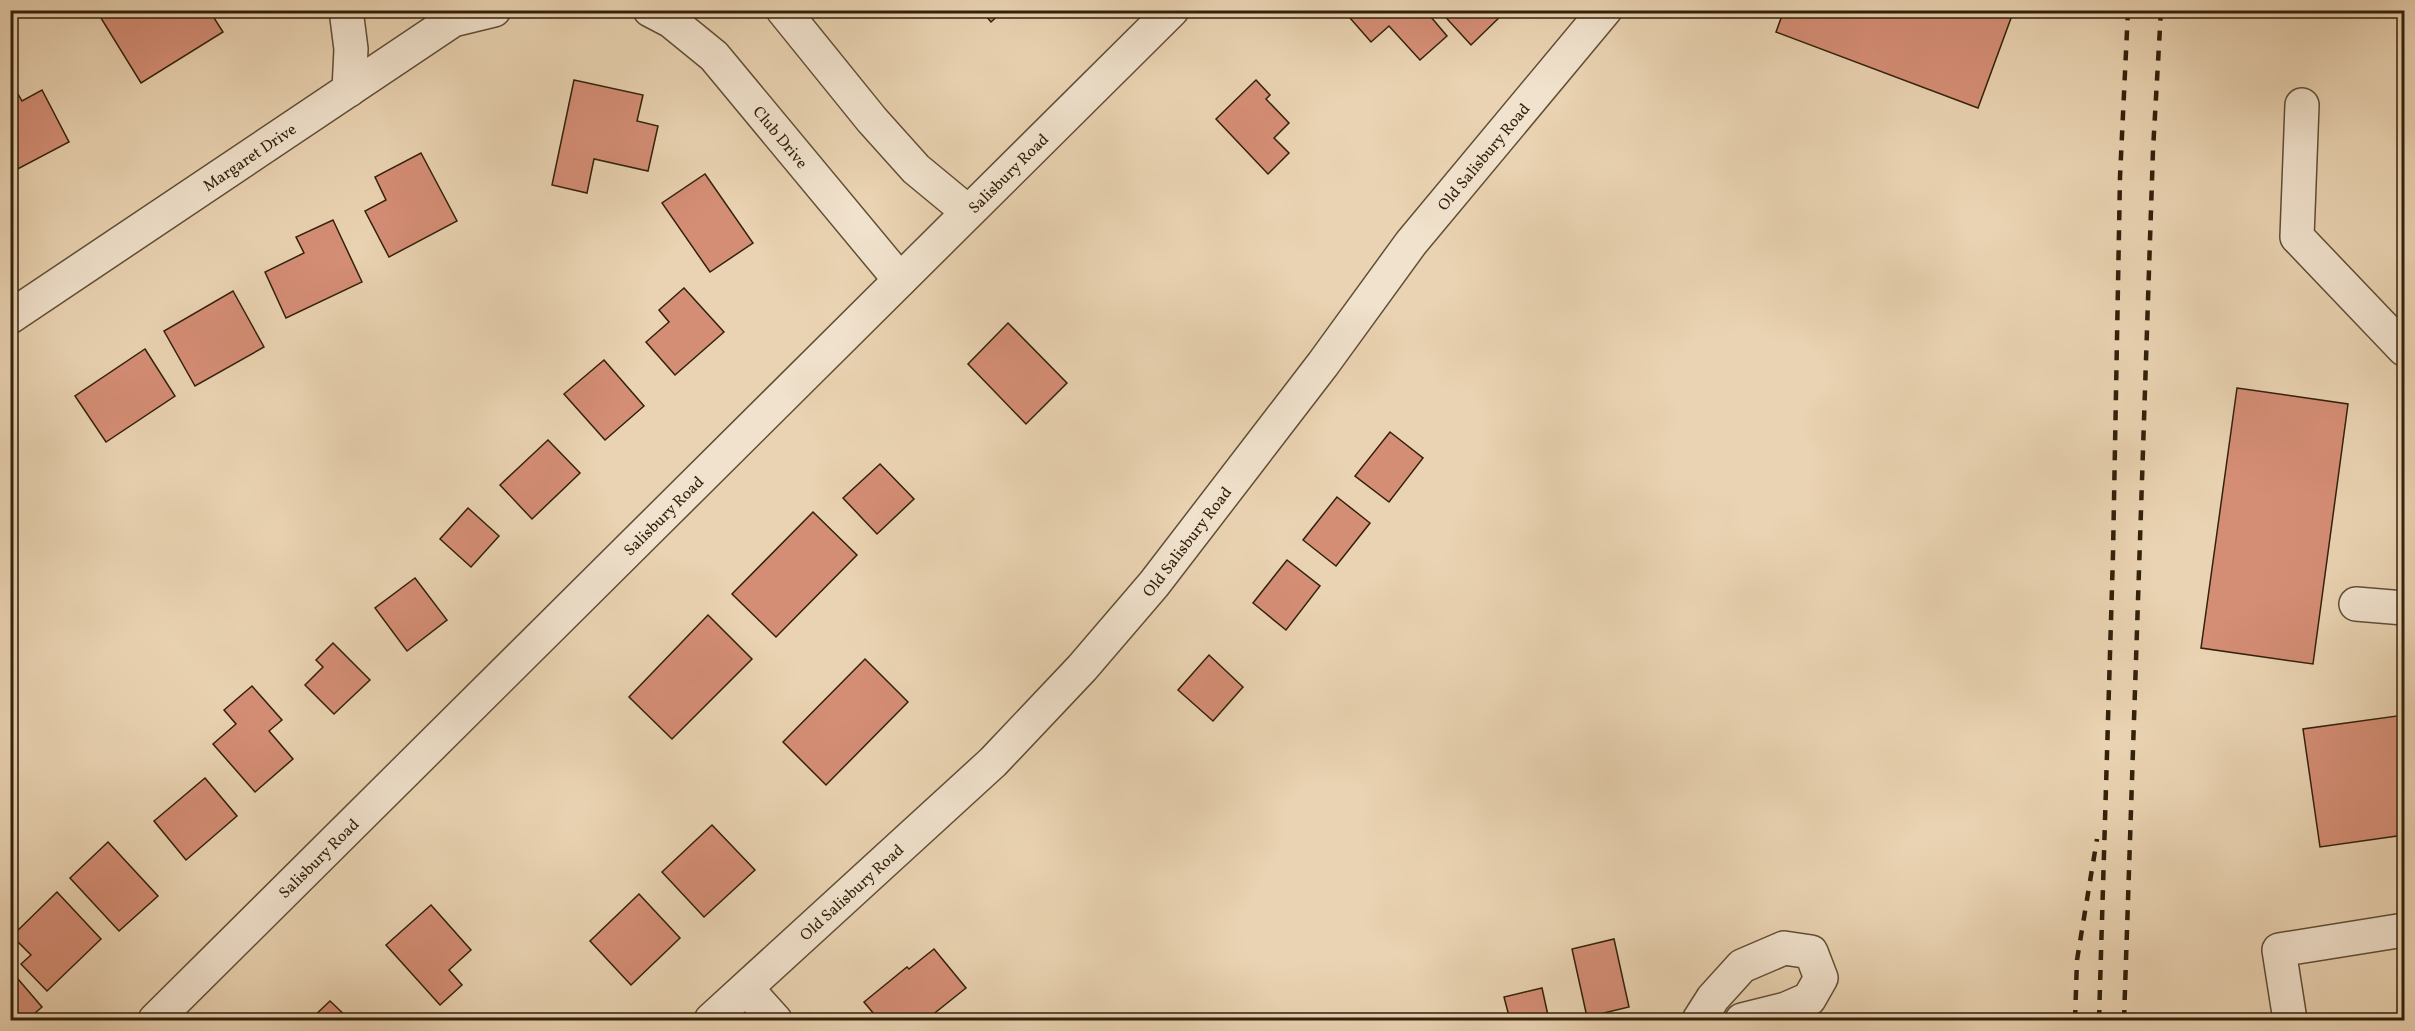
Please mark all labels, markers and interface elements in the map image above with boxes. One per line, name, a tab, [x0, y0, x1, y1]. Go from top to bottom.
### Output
street label: Old Salisbury Road	[1433, 99, 1536, 216]
street label: Club Drive	[747, 102, 812, 174]
street label: Margaret Drive	[199, 119, 301, 197]
street label: Salisbury Road	[964, 129, 1054, 219]
street label: Salisbury Road	[619, 472, 710, 562]
street label: Old Salisbury Road	[1138, 483, 1238, 603]
street label: Salisbury Road	[274, 814, 365, 904]
street label: Old Salisbury Road	[796, 840, 909, 947]

